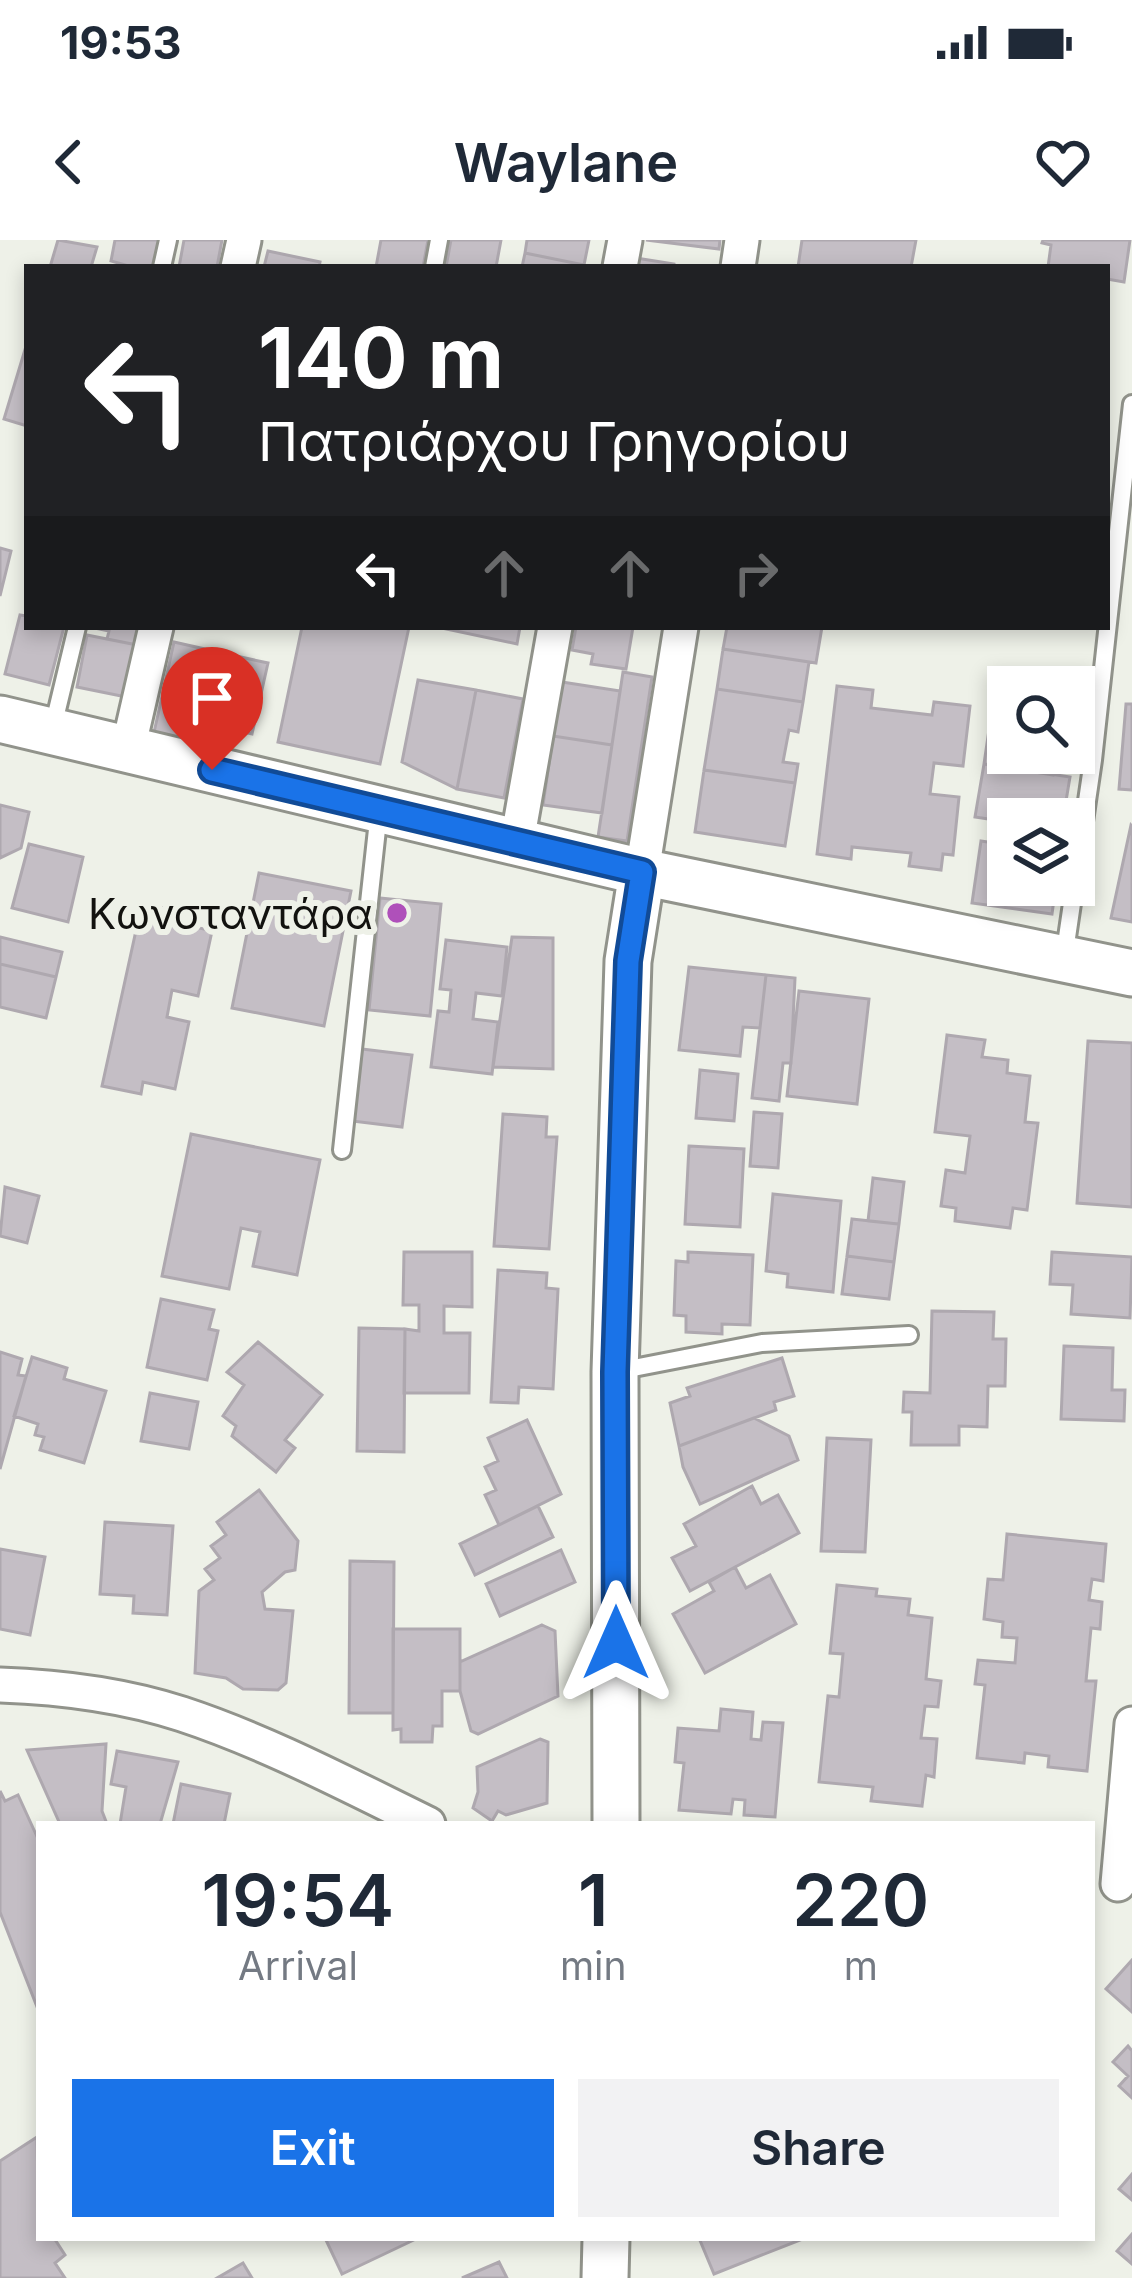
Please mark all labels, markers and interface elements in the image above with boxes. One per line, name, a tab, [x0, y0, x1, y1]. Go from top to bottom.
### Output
text: 19:53	[60, 15, 181, 70]
icon: back	[36, 129, 102, 195]
icon: heart	[1030, 129, 1096, 195]
text: Waylane	[454, 130, 678, 195]
text: 140 m	[258, 307, 504, 408]
icon: left	[60, 312, 216, 468]
text: Πατριάρχου Γρηγορίου	[258, 409, 850, 474]
icon: left	[345, 540, 411, 606]
icon: ahead	[471, 540, 537, 606]
icon: ahead	[597, 540, 663, 606]
icon: right	[723, 540, 789, 606]
pin	[161, 647, 263, 770]
icon: arrive	[179, 665, 245, 731]
map controls	[987, 666, 1095, 906]
button: search	[987, 666, 1095, 774]
button: layers	[987, 798, 1095, 906]
place label: Κωνσταντάρα	[88, 888, 373, 939]
marker: Κωνσταντάρα	[384, 900, 410, 926]
position arrow	[553, 1580, 679, 1706]
text: 19:54	[202, 1856, 394, 1943]
text: 1	[578, 1856, 608, 1943]
text: 220	[792, 1856, 929, 1943]
text: Arrival	[238, 1942, 358, 1989]
text: min	[560, 1942, 627, 1989]
text: m	[844, 1942, 878, 1989]
button: Exit	[72, 2079, 554, 2217]
button: Share	[578, 2079, 1059, 2217]

